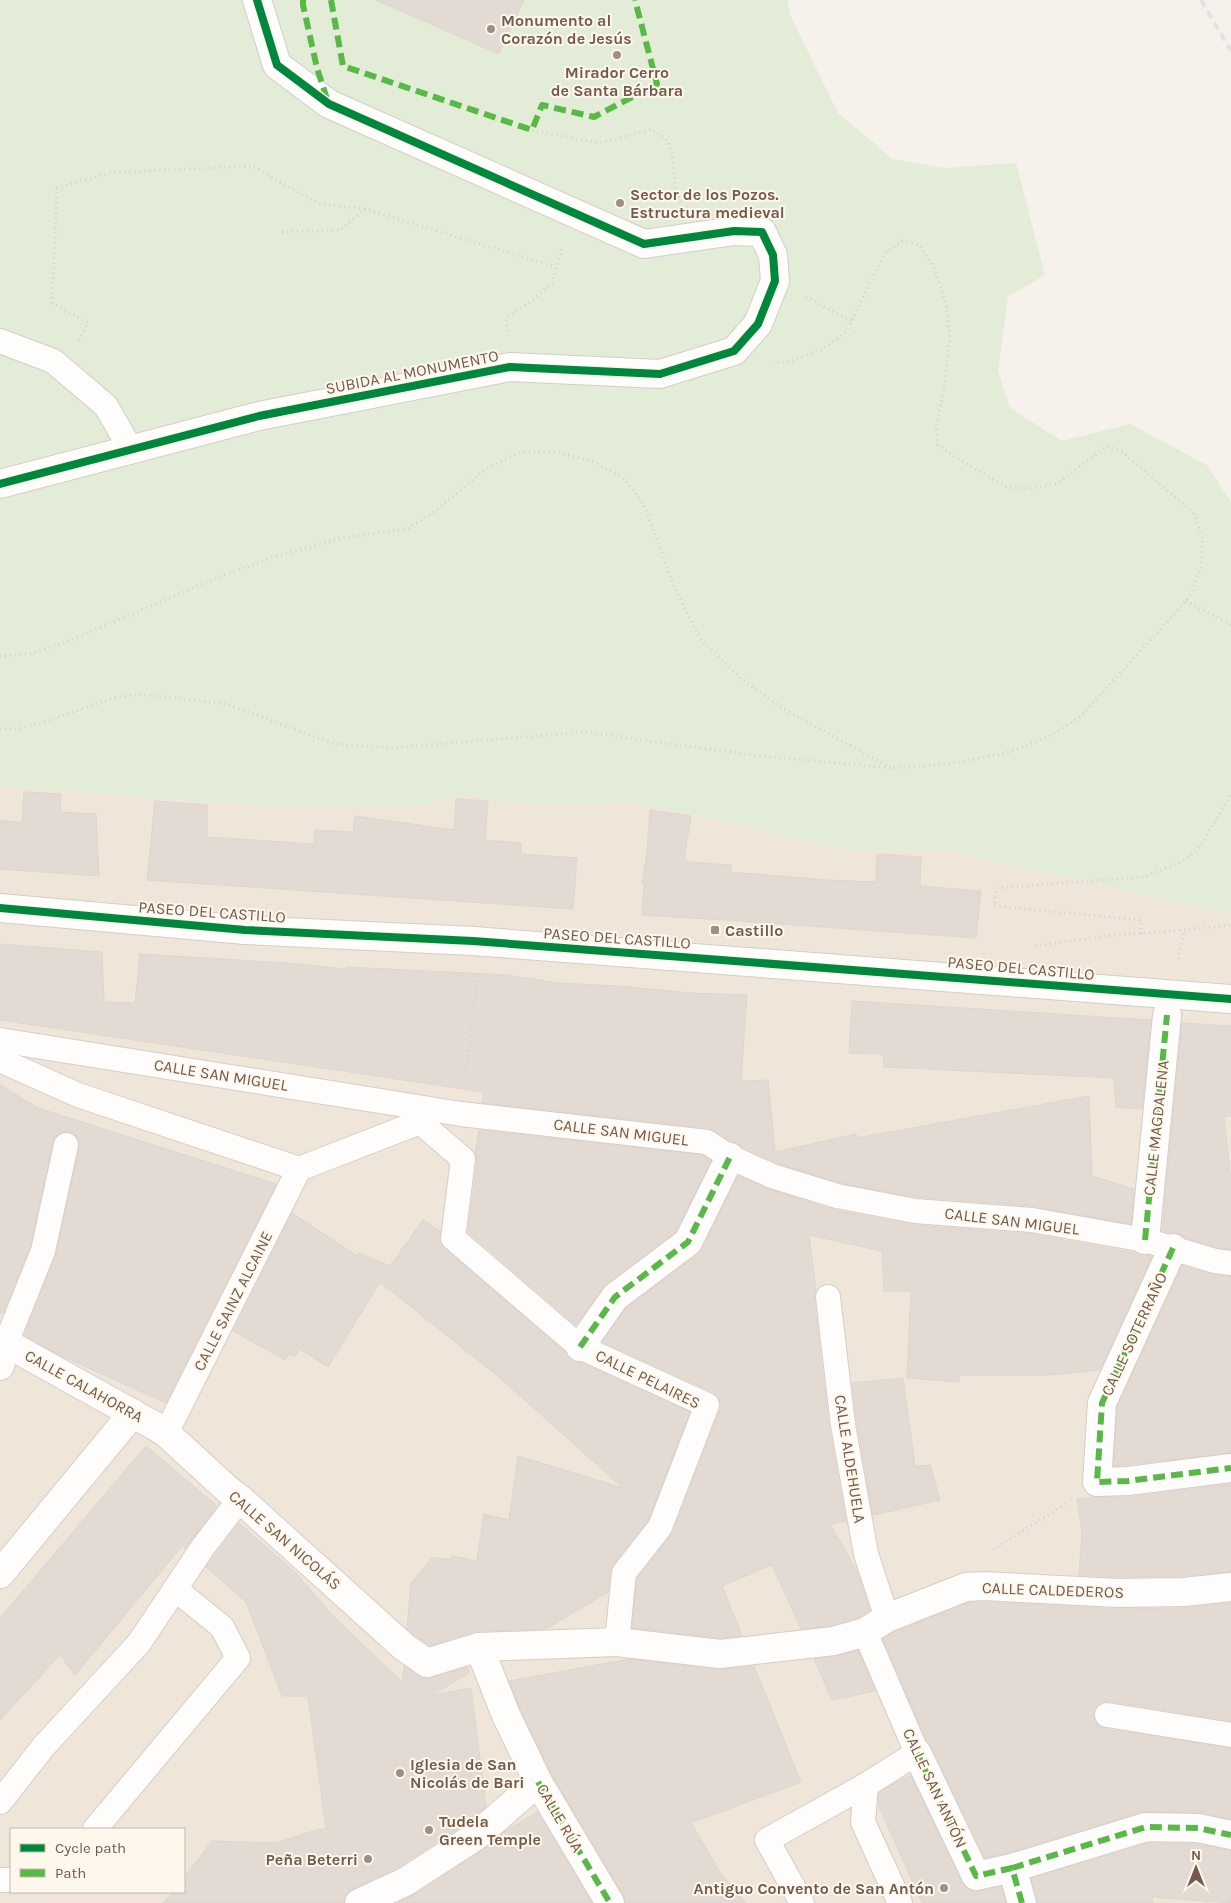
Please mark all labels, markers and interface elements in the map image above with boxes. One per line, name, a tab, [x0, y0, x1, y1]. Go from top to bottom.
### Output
place label: Monumento al Corazón de Jesús	[501, 11, 632, 48]
marker: Monumento al Corazón de Jesús	[485, 23, 497, 35]
marker: Mirador Cerro de Santa Bárbara	[611, 49, 623, 61]
place label: Mirador Cerro de Santa Bárbara	[551, 63, 683, 100]
place label: Sector de los Pozos. Estructura medieval	[630, 185, 785, 222]
marker: Sector de los Pozos. Estructura medieval	[614, 197, 626, 209]
street label: SUBIDA AL MONUMENTO	[324, 346, 500, 398]
street label: PASEO DEL CASTILLO	[138, 897, 286, 927]
place label: Castillo	[725, 921, 783, 940]
street label: PASEO DEL CASTILLO	[543, 923, 691, 953]
marker: Castillo	[709, 924, 721, 936]
street label: PASEO DEL CASTILLO	[947, 952, 1095, 984]
street label: CALLE SAN MIGUEL	[153, 1055, 290, 1095]
street label: CALLE MAGDALENA	[1139, 1059, 1173, 1197]
street label: CALLE SAN MIGUEL	[553, 1114, 690, 1150]
street label: CALLE SAN MIGUEL	[944, 1203, 1081, 1239]
street label: CALLE SAINZ ALCAINE	[189, 1228, 277, 1374]
street label: CALLE SOTERRAÑO	[1097, 1269, 1171, 1399]
street label: CALLE PELAIRES	[593, 1345, 703, 1413]
street label: CALLE CALAHORRA	[22, 1346, 146, 1426]
street label: CALLE ALDEHUELA	[830, 1393, 870, 1525]
street label: CALLE SAN NICOLÁS	[225, 1486, 345, 1594]
street label: CALLE CALDEDEROS	[982, 1578, 1124, 1602]
street label: CALLE SAN ANTÓN	[899, 1725, 971, 1851]
place label: Iglesia de San Nicolás de Bari	[410, 1755, 525, 1792]
marker: Iglesia de San Nicolás de Bari	[394, 1767, 406, 1779]
street label: CALLE RÚA	[533, 1780, 587, 1856]
place label: Tudela Green Temple	[439, 1812, 541, 1849]
marker: Tudela Green Temple	[423, 1824, 435, 1836]
legend	[10, 1828, 185, 1893]
text: Cycle path	[55, 1839, 126, 1857]
north arrow	[1171, 1843, 1221, 1893]
text: N	[1191, 1847, 1201, 1864]
place label: Peña Beterri	[265, 1850, 358, 1869]
marker: Peña Beterri	[362, 1853, 374, 1865]
text: Path	[55, 1864, 86, 1882]
place label: Antiguo Convento de San Antón	[693, 1879, 934, 1898]
marker: Antiguo Convento de San Antón	[938, 1882, 950, 1894]

